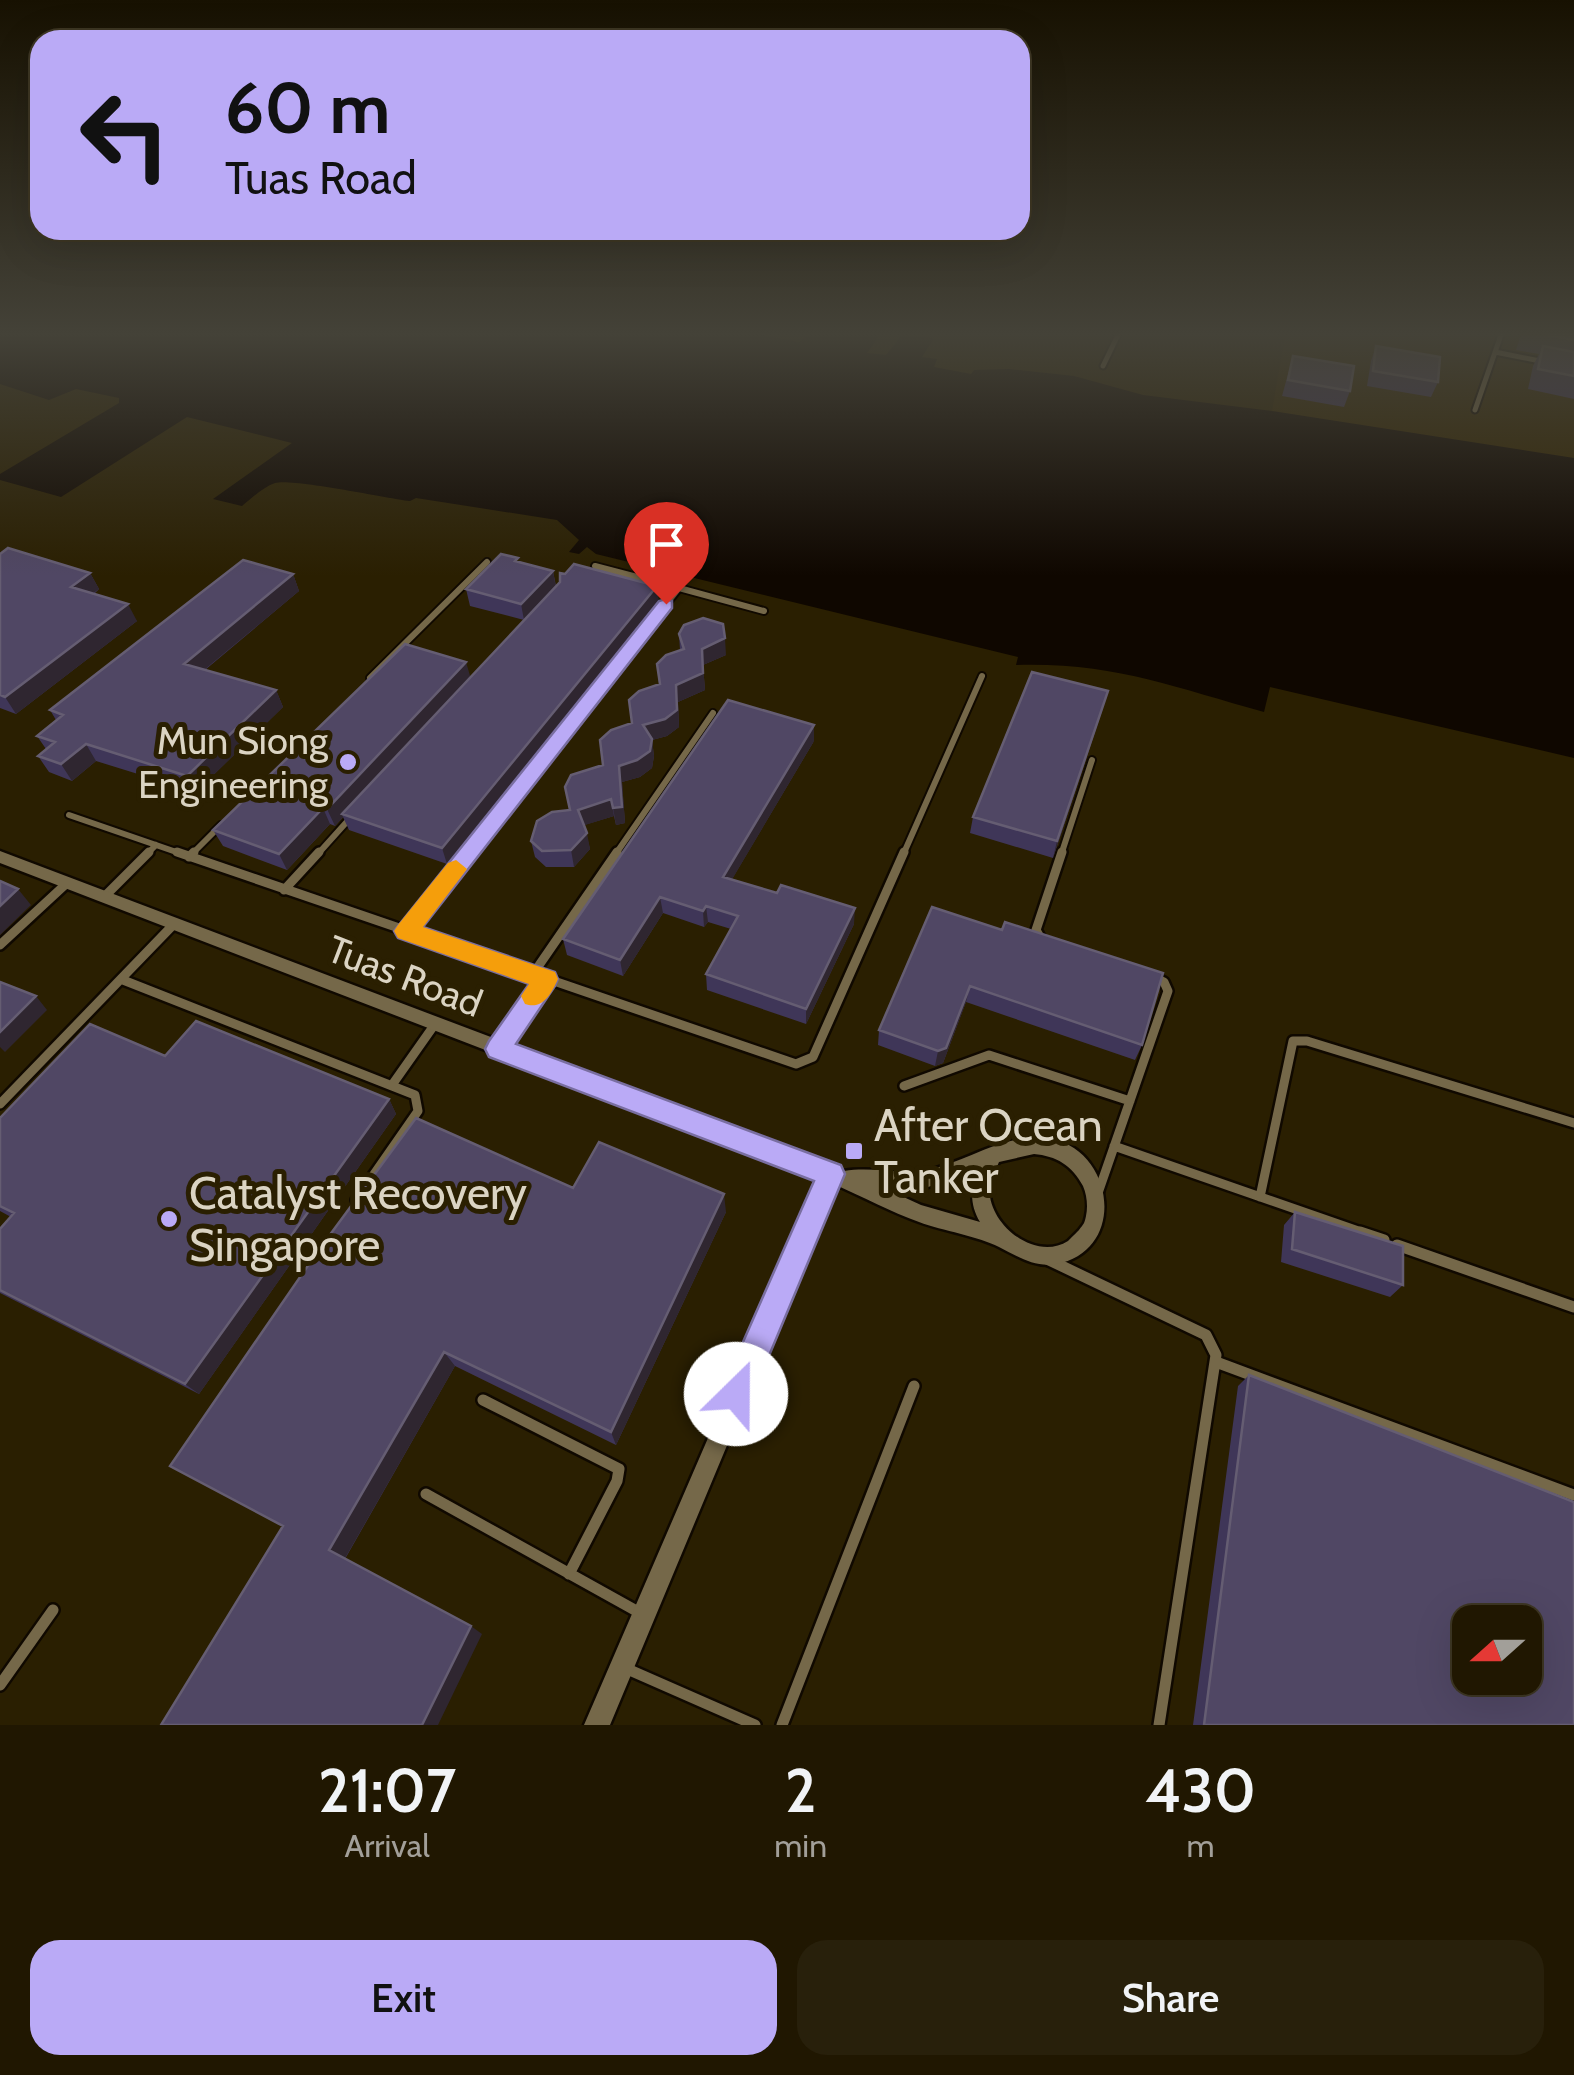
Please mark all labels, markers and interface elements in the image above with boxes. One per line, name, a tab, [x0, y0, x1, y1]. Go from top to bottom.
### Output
text: 60 m	[225, 65, 390, 151]
icon: left	[60, 70, 190, 200]
text: Tuas Road	[225, 151, 417, 205]
pin	[624, 502, 709, 605]
icon: arrive	[639, 517, 694, 572]
place label: Mun Siong Engineering	[138, 717, 329, 808]
marker: Mun Siong Engineering	[337, 751, 359, 773]
street label: Tuas Road	[321, 925, 489, 1027]
place label: After Ocean Tanker	[874, 1098, 1103, 1204]
marker: After Ocean Tanker	[843, 1140, 865, 1162]
place label: Catalyst Recovery Singapore	[189, 1166, 527, 1272]
marker: Catalyst Recovery Singapore	[158, 1208, 180, 1230]
position arrow	[684, 1342, 788, 1446]
north arrow	[1452, 1605, 1542, 1695]
map controls	[1452, 1605, 1542, 1695]
text: 21:07	[318, 1754, 456, 1827]
text: 2	[785, 1754, 816, 1827]
text: 430	[1145, 1754, 1256, 1827]
text: Arrival	[345, 1826, 430, 1865]
text: min	[774, 1826, 827, 1865]
text: m	[1186, 1826, 1215, 1865]
button: Exit	[30, 1940, 777, 2055]
button: Share	[797, 1940, 1544, 2055]

